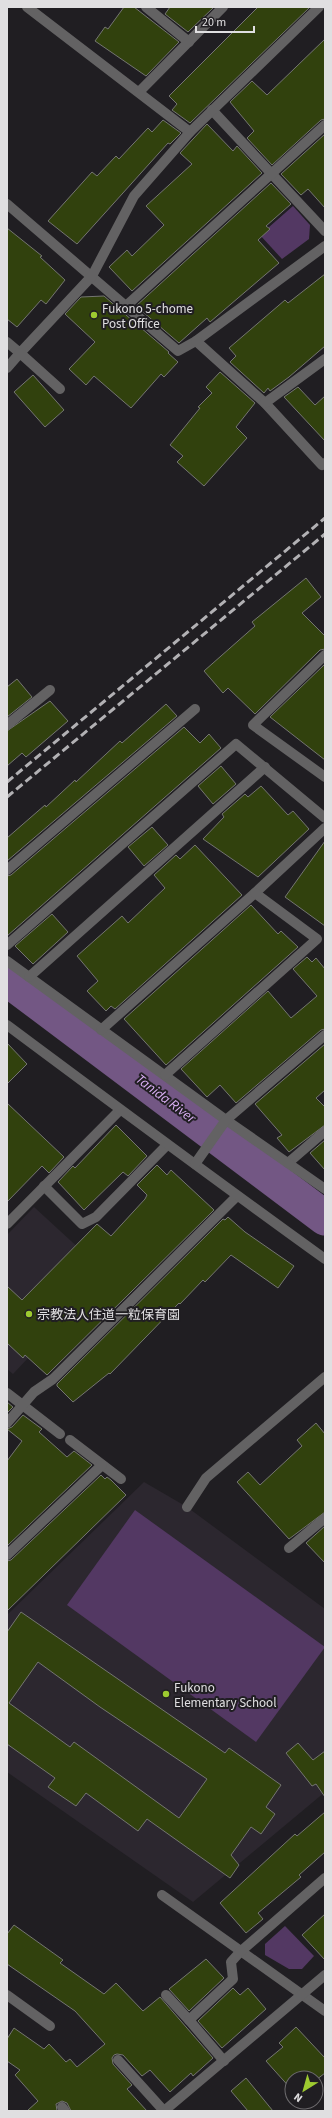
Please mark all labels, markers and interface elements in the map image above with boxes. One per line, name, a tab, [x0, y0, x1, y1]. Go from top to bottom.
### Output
scale bar	[196, 8, 254, 34]
text: 20 m	[202, 14, 226, 31]
place label: Fukono 5-chome Post Office	[102, 300, 193, 333]
marker: Fukono 5-chome Post Office	[89, 310, 99, 320]
water label: Tanida River	[131, 1069, 201, 1129]
place label: 宗教法人住道一粒保育園	[37, 1306, 180, 1324]
marker: 宗教法人住道一粒保育園	[24, 1309, 34, 1319]
place label: Fukono Elementary School	[174, 1679, 276, 1712]
marker: Fukono Elementary School	[161, 1689, 171, 1699]
north arrow	[284, 2070, 324, 2110]
text: N	[291, 2089, 306, 2106]

